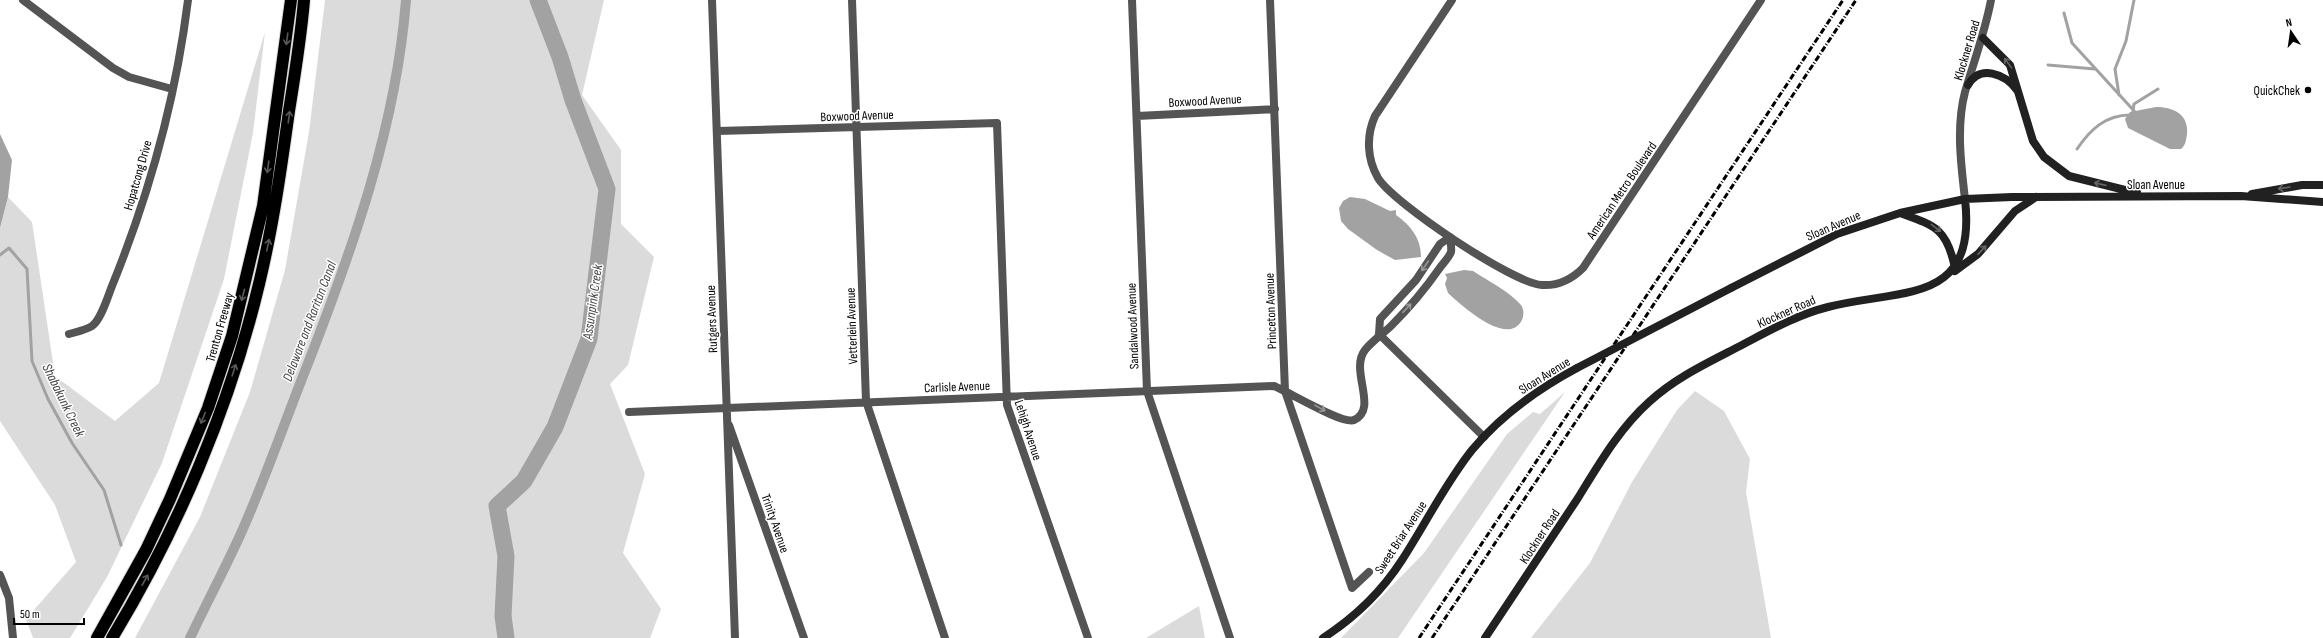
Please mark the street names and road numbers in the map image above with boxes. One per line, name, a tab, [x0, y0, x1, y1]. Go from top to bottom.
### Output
street label: Klockner Road	[1950, 18, 1984, 82]
street label: Boxwood Avenue	[1168, 91, 1242, 111]
street label: Boxwood Avenue	[820, 107, 894, 125]
street label: Hopatcong Drive	[120, 138, 156, 212]
street label: American Metro Boulevard	[1583, 139, 1660, 243]
street label: Sloan Avenue	[2127, 177, 2185, 193]
street label: Sloan Avenue	[1804, 207, 1863, 245]
street label: Princeton Avenue	[1262, 273, 1280, 349]
street label: Sandalwood Avenue	[1123, 283, 1143, 369]
street label: Rutgers Avenue	[703, 285, 721, 353]
street label: Vetterlein Avenue	[843, 287, 861, 365]
street label: Trenton Freeway	[202, 291, 238, 364]
street label: Klockner Road	[1755, 292, 1818, 332]
street label: Sloan Avenue	[1516, 354, 1573, 398]
street label: Carlisle Avenue	[924, 378, 990, 396]
street label: Lehigh Avenue	[1011, 398, 1045, 462]
street label: Trinity Avenue	[758, 492, 793, 555]
street label: Sweet Briar Avenue	[1371, 498, 1430, 577]
street label: Klockner Road	[1516, 506, 1563, 567]

